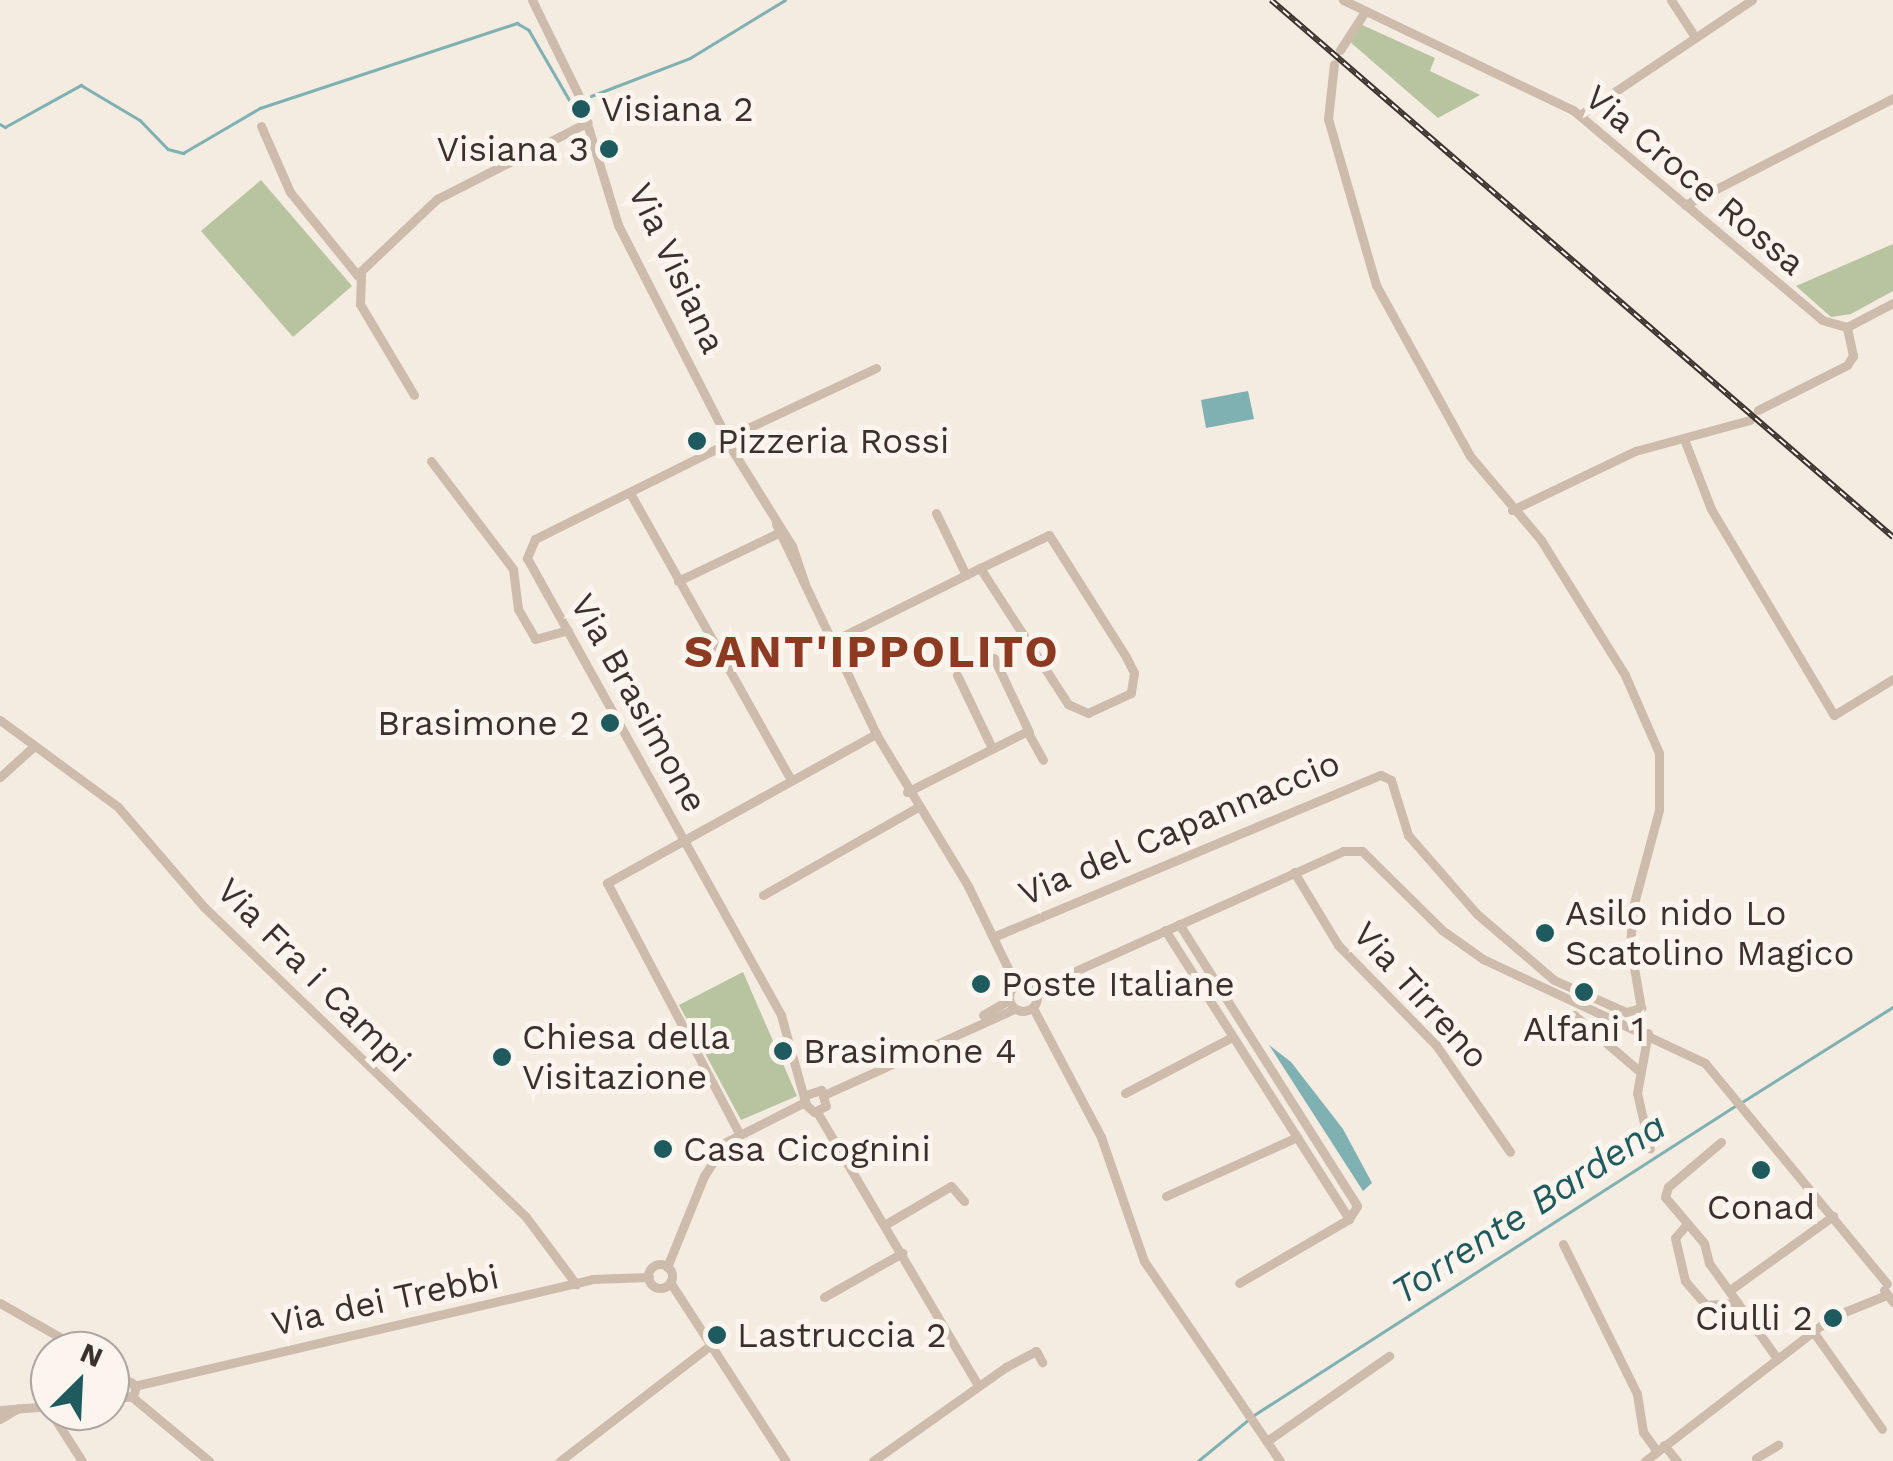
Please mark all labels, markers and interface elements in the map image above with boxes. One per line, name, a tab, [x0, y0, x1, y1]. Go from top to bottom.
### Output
street label: Via Croce Rossa	[1576, 76, 1814, 284]
place label: Visiana 2	[601, 88, 754, 130]
marker: Visiana 2	[570, 98, 592, 120]
place label: Visiana 3	[436, 128, 589, 170]
marker: Visiana 3	[598, 138, 620, 160]
street label: Via Visiana	[619, 175, 735, 361]
place label: Pizzeria Rossi	[717, 420, 950, 462]
marker: Pizzeria Rossi	[686, 430, 708, 452]
street label: Via Brasimone	[561, 586, 717, 820]
district label: SANT'IPPOLITO	[684, 625, 1060, 679]
place label: Brasimone 2	[377, 702, 590, 744]
marker: Brasimone 2	[599, 712, 621, 734]
street label: Via del Capannaccio	[1011, 741, 1347, 915]
street label: Via Fra i Campi	[208, 869, 420, 1081]
place label: Asilo nido Lo Scatolino Magico	[1565, 892, 1854, 974]
street label: Via Tirreno	[1344, 912, 1498, 1078]
marker: Asilo nido Lo Scatolino Magico	[1534, 922, 1556, 944]
place label: Poste Italiane	[1001, 963, 1235, 1005]
marker: Poste Italiane	[970, 973, 992, 995]
marker: Alfani 1	[1573, 981, 1595, 1003]
place label: Alfani 1	[1523, 1008, 1645, 1050]
place label: Chiesa della Visitazione	[522, 1016, 731, 1098]
place label: Brasimone 4	[803, 1030, 1017, 1072]
marker: Brasimone 4	[772, 1040, 794, 1062]
marker: Chiesa della Visitazione	[491, 1046, 513, 1068]
water label: Torrente Bardena	[1383, 1103, 1675, 1315]
place label: Casa Cicognini	[683, 1128, 931, 1170]
marker: Casa Cicognini	[652, 1138, 674, 1160]
marker: Conad	[1750, 1159, 1772, 1181]
place label: Conad	[1707, 1186, 1815, 1228]
street label: Via dei Trebbi	[267, 1255, 503, 1345]
place label: Ciulli 2	[1695, 1297, 1813, 1339]
marker: Ciulli 2	[1822, 1307, 1844, 1329]
place label: Lastruccia 2	[737, 1314, 947, 1356]
marker: Lastruccia 2	[706, 1324, 728, 1346]
north arrow	[30, 1331, 130, 1431]
text: N	[75, 1336, 108, 1374]

